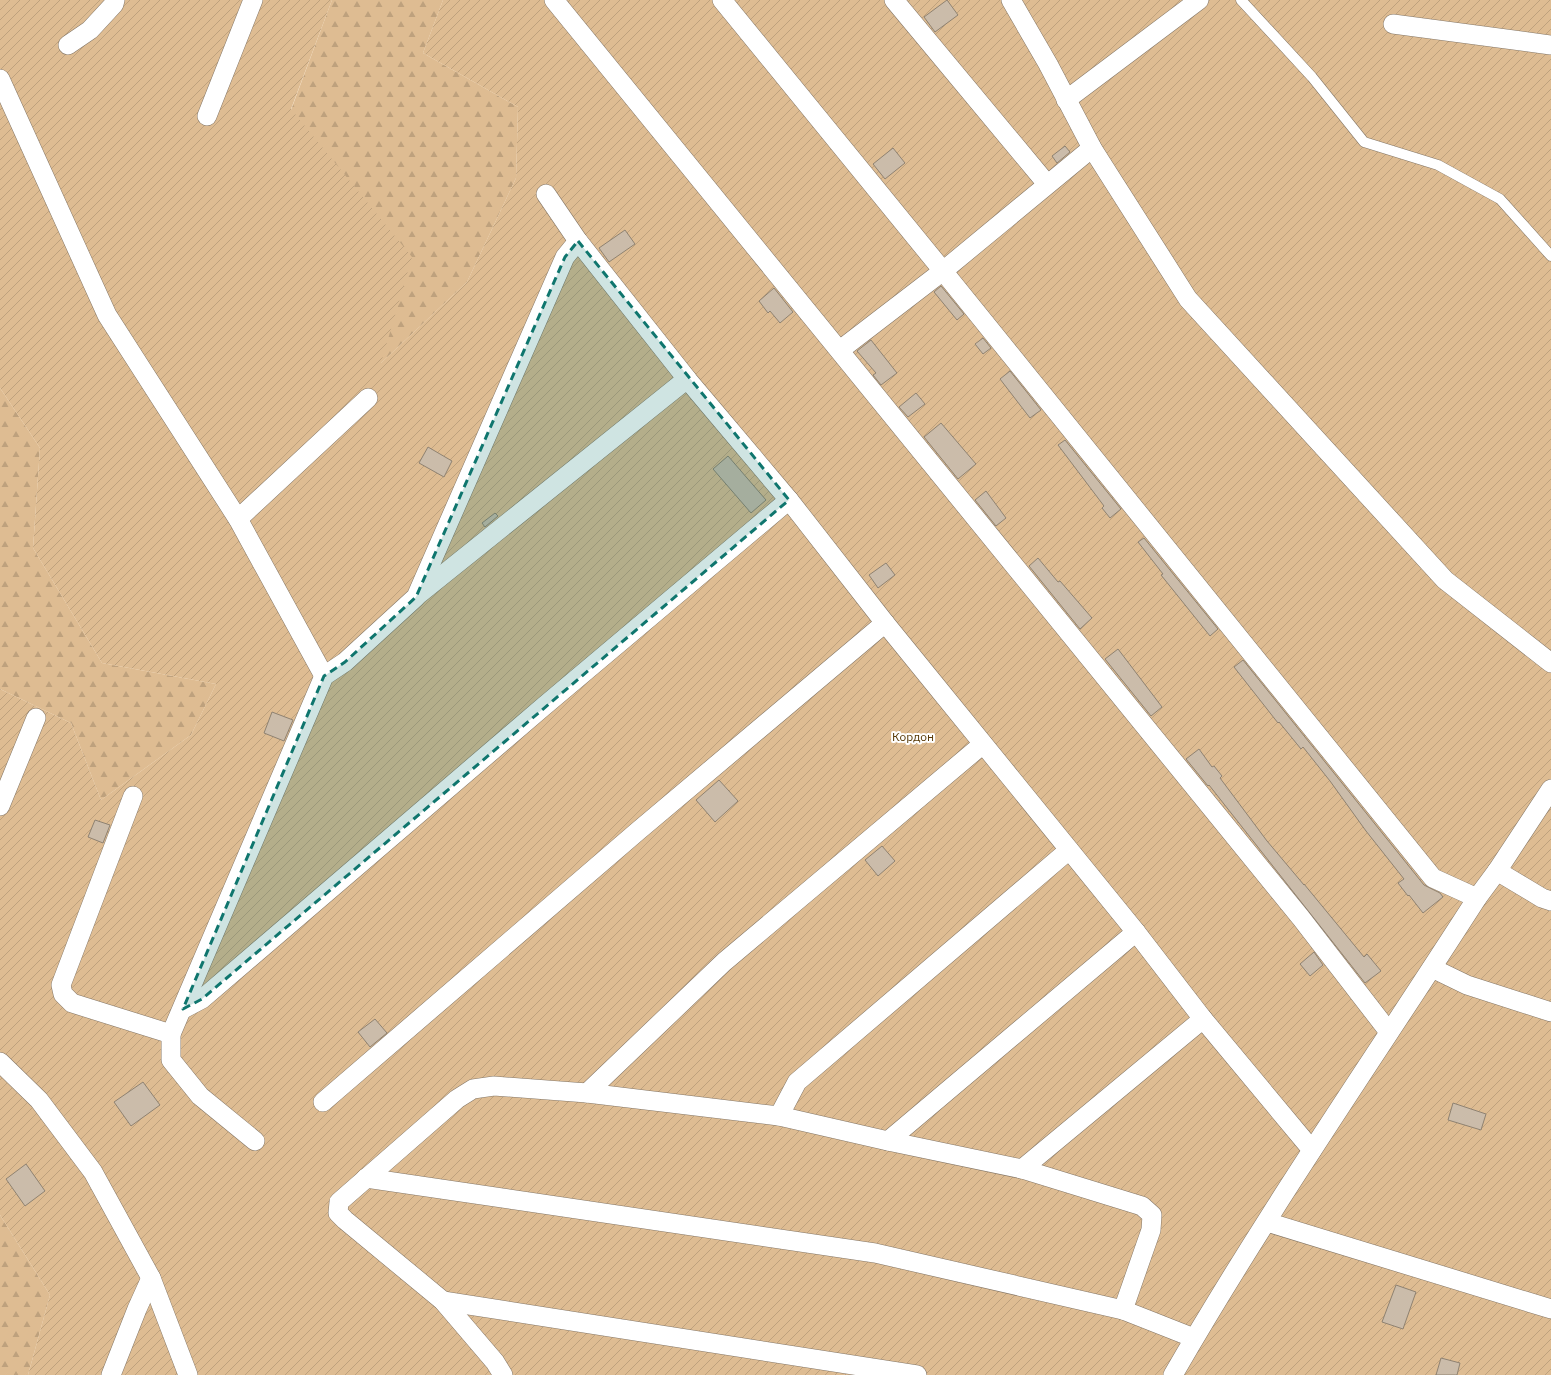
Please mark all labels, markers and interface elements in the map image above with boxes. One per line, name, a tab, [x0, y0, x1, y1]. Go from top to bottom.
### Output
park label: Кордон	[892, 729, 934, 744]

